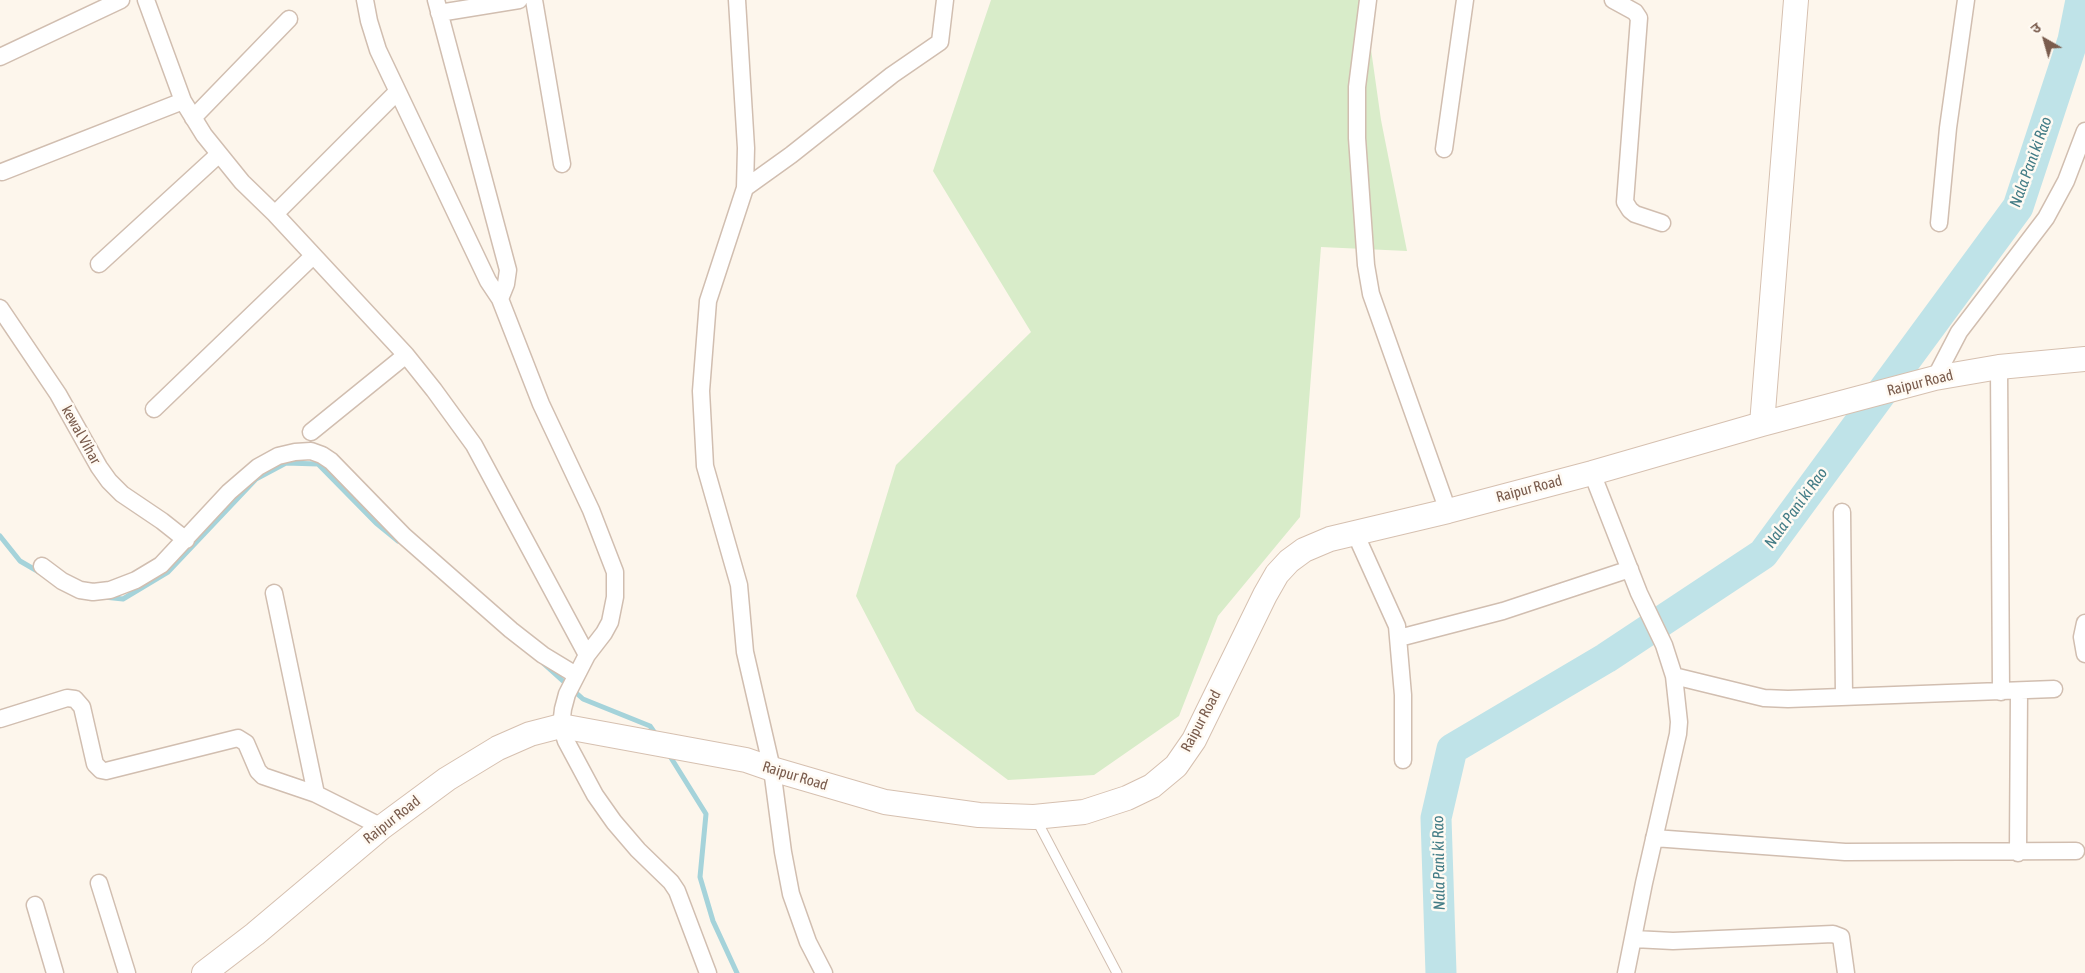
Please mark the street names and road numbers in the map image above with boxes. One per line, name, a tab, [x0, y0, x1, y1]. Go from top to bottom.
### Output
street label: Raipur Road	[1885, 366, 1955, 400]
street label: kewal Vihar	[58, 403, 104, 467]
street label: Raipur Road	[1494, 472, 1564, 506]
street label: Raipur Road	[1177, 687, 1225, 755]
street label: Raipur Road	[760, 758, 830, 794]
street label: Raipur Road	[360, 792, 424, 848]

